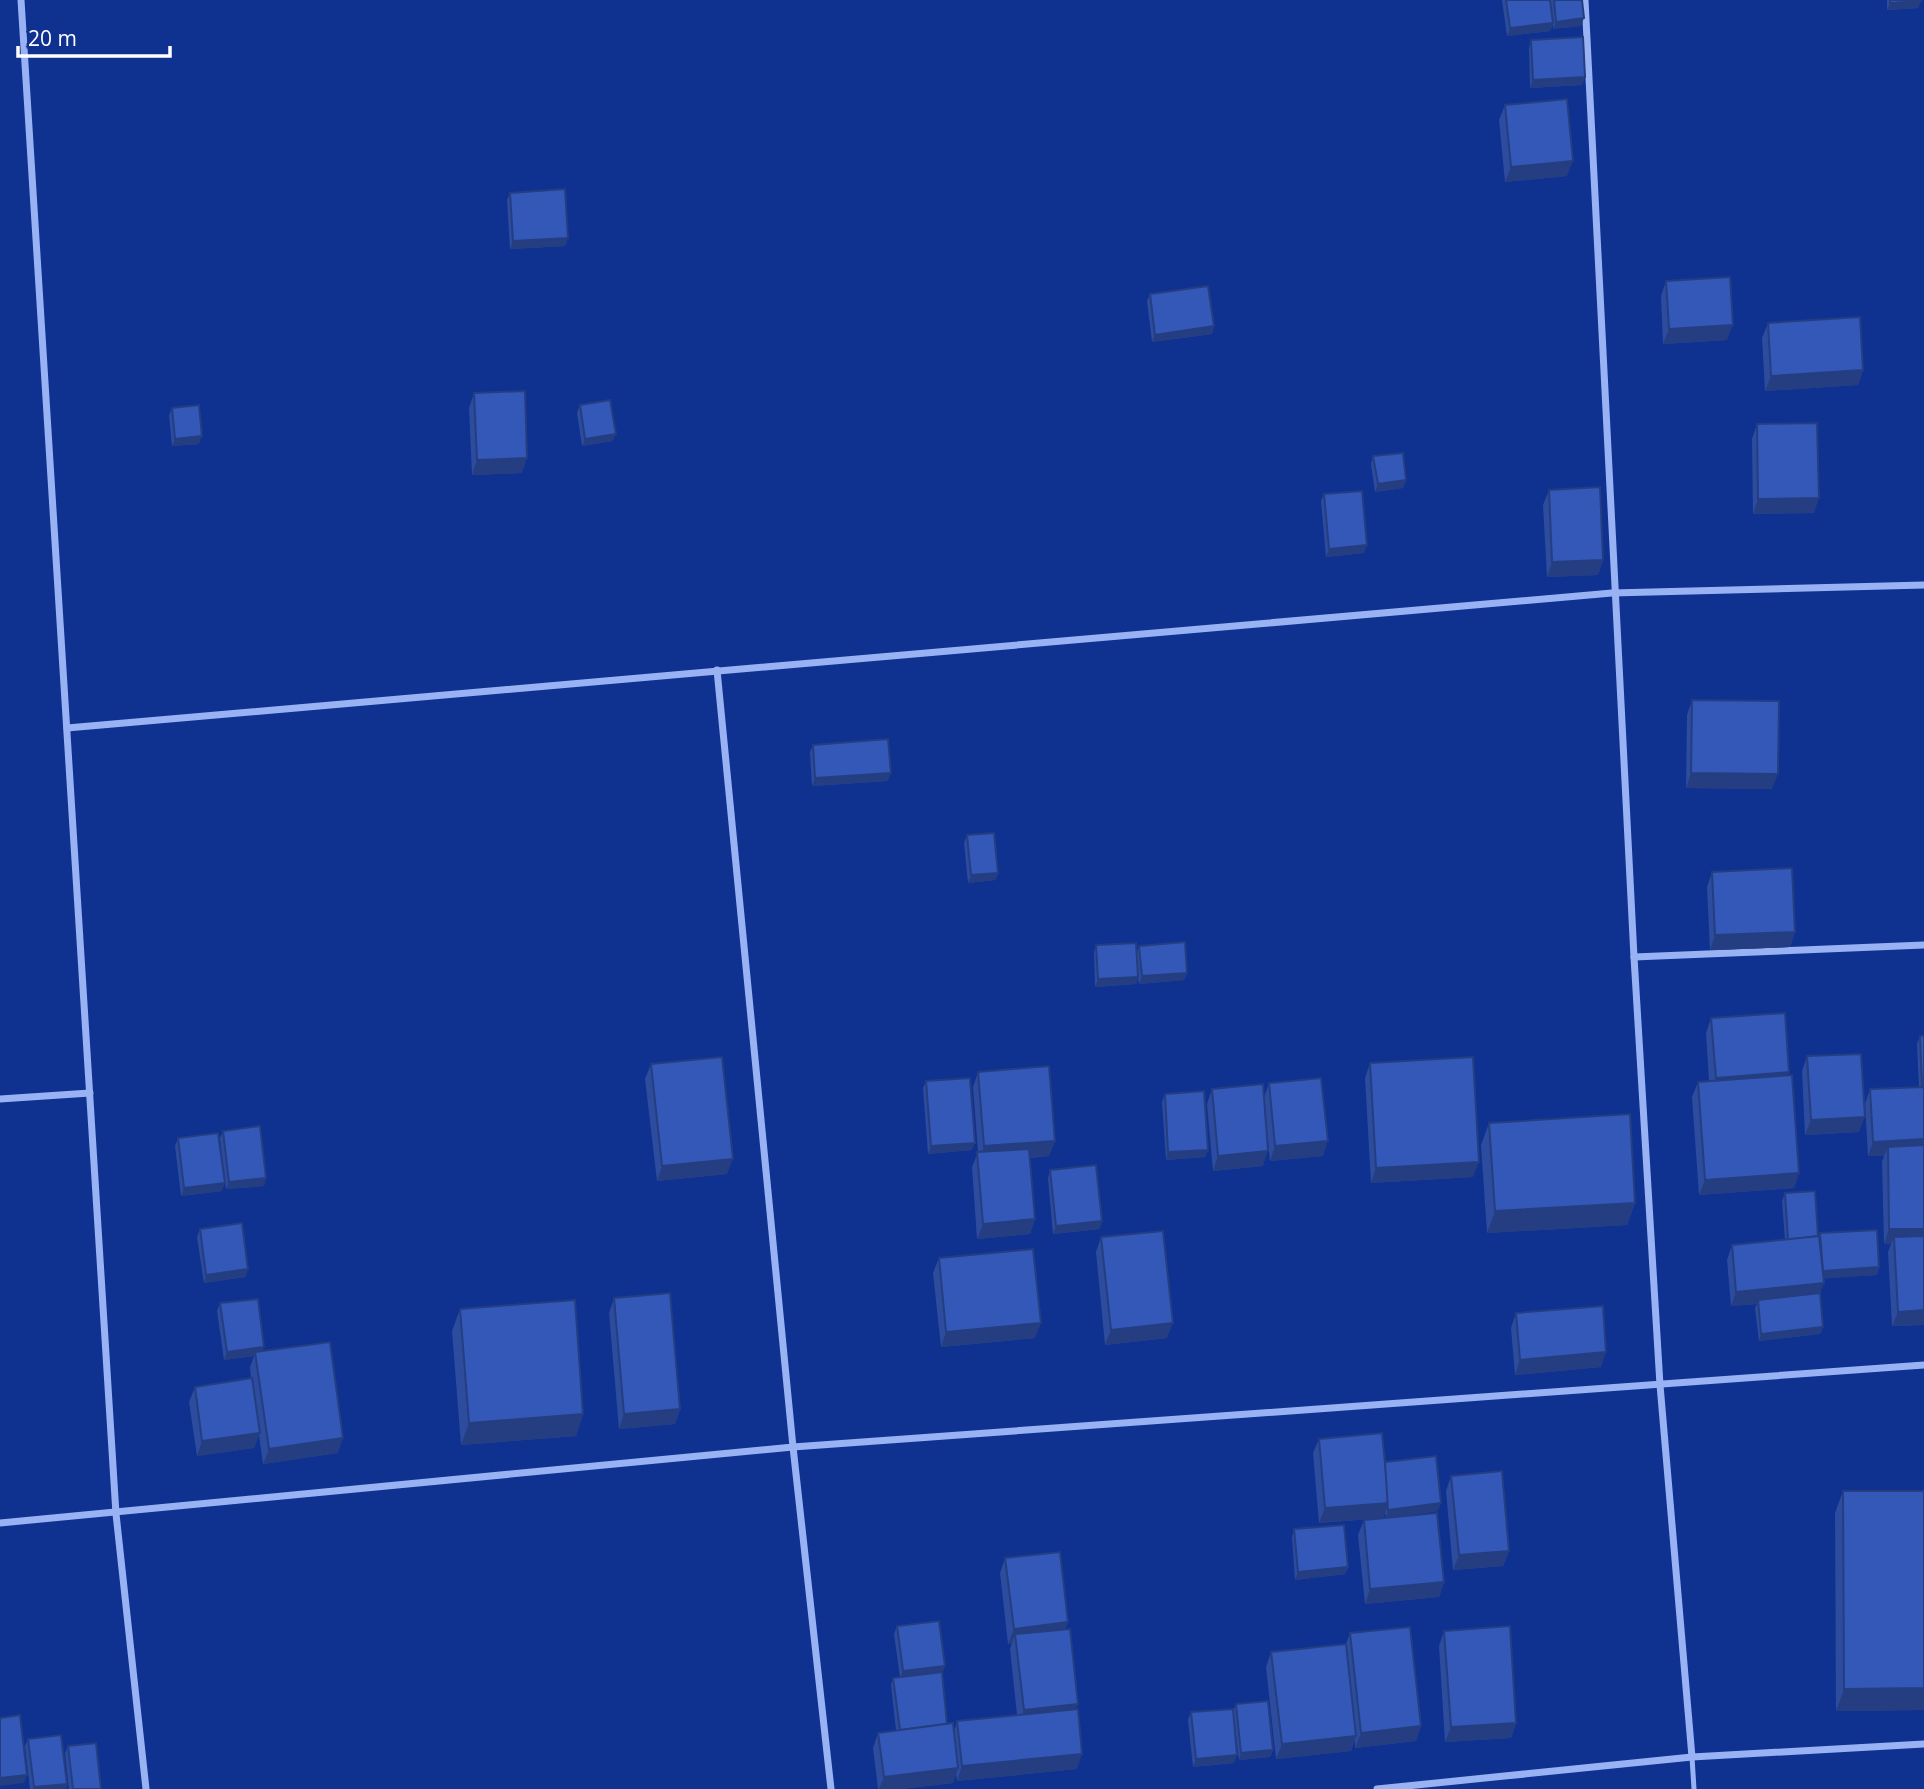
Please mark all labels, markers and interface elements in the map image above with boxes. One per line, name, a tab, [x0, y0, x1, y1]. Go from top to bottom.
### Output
scale bar	[18, 14, 170, 58]
text: 20 m	[28, 24, 77, 52]

